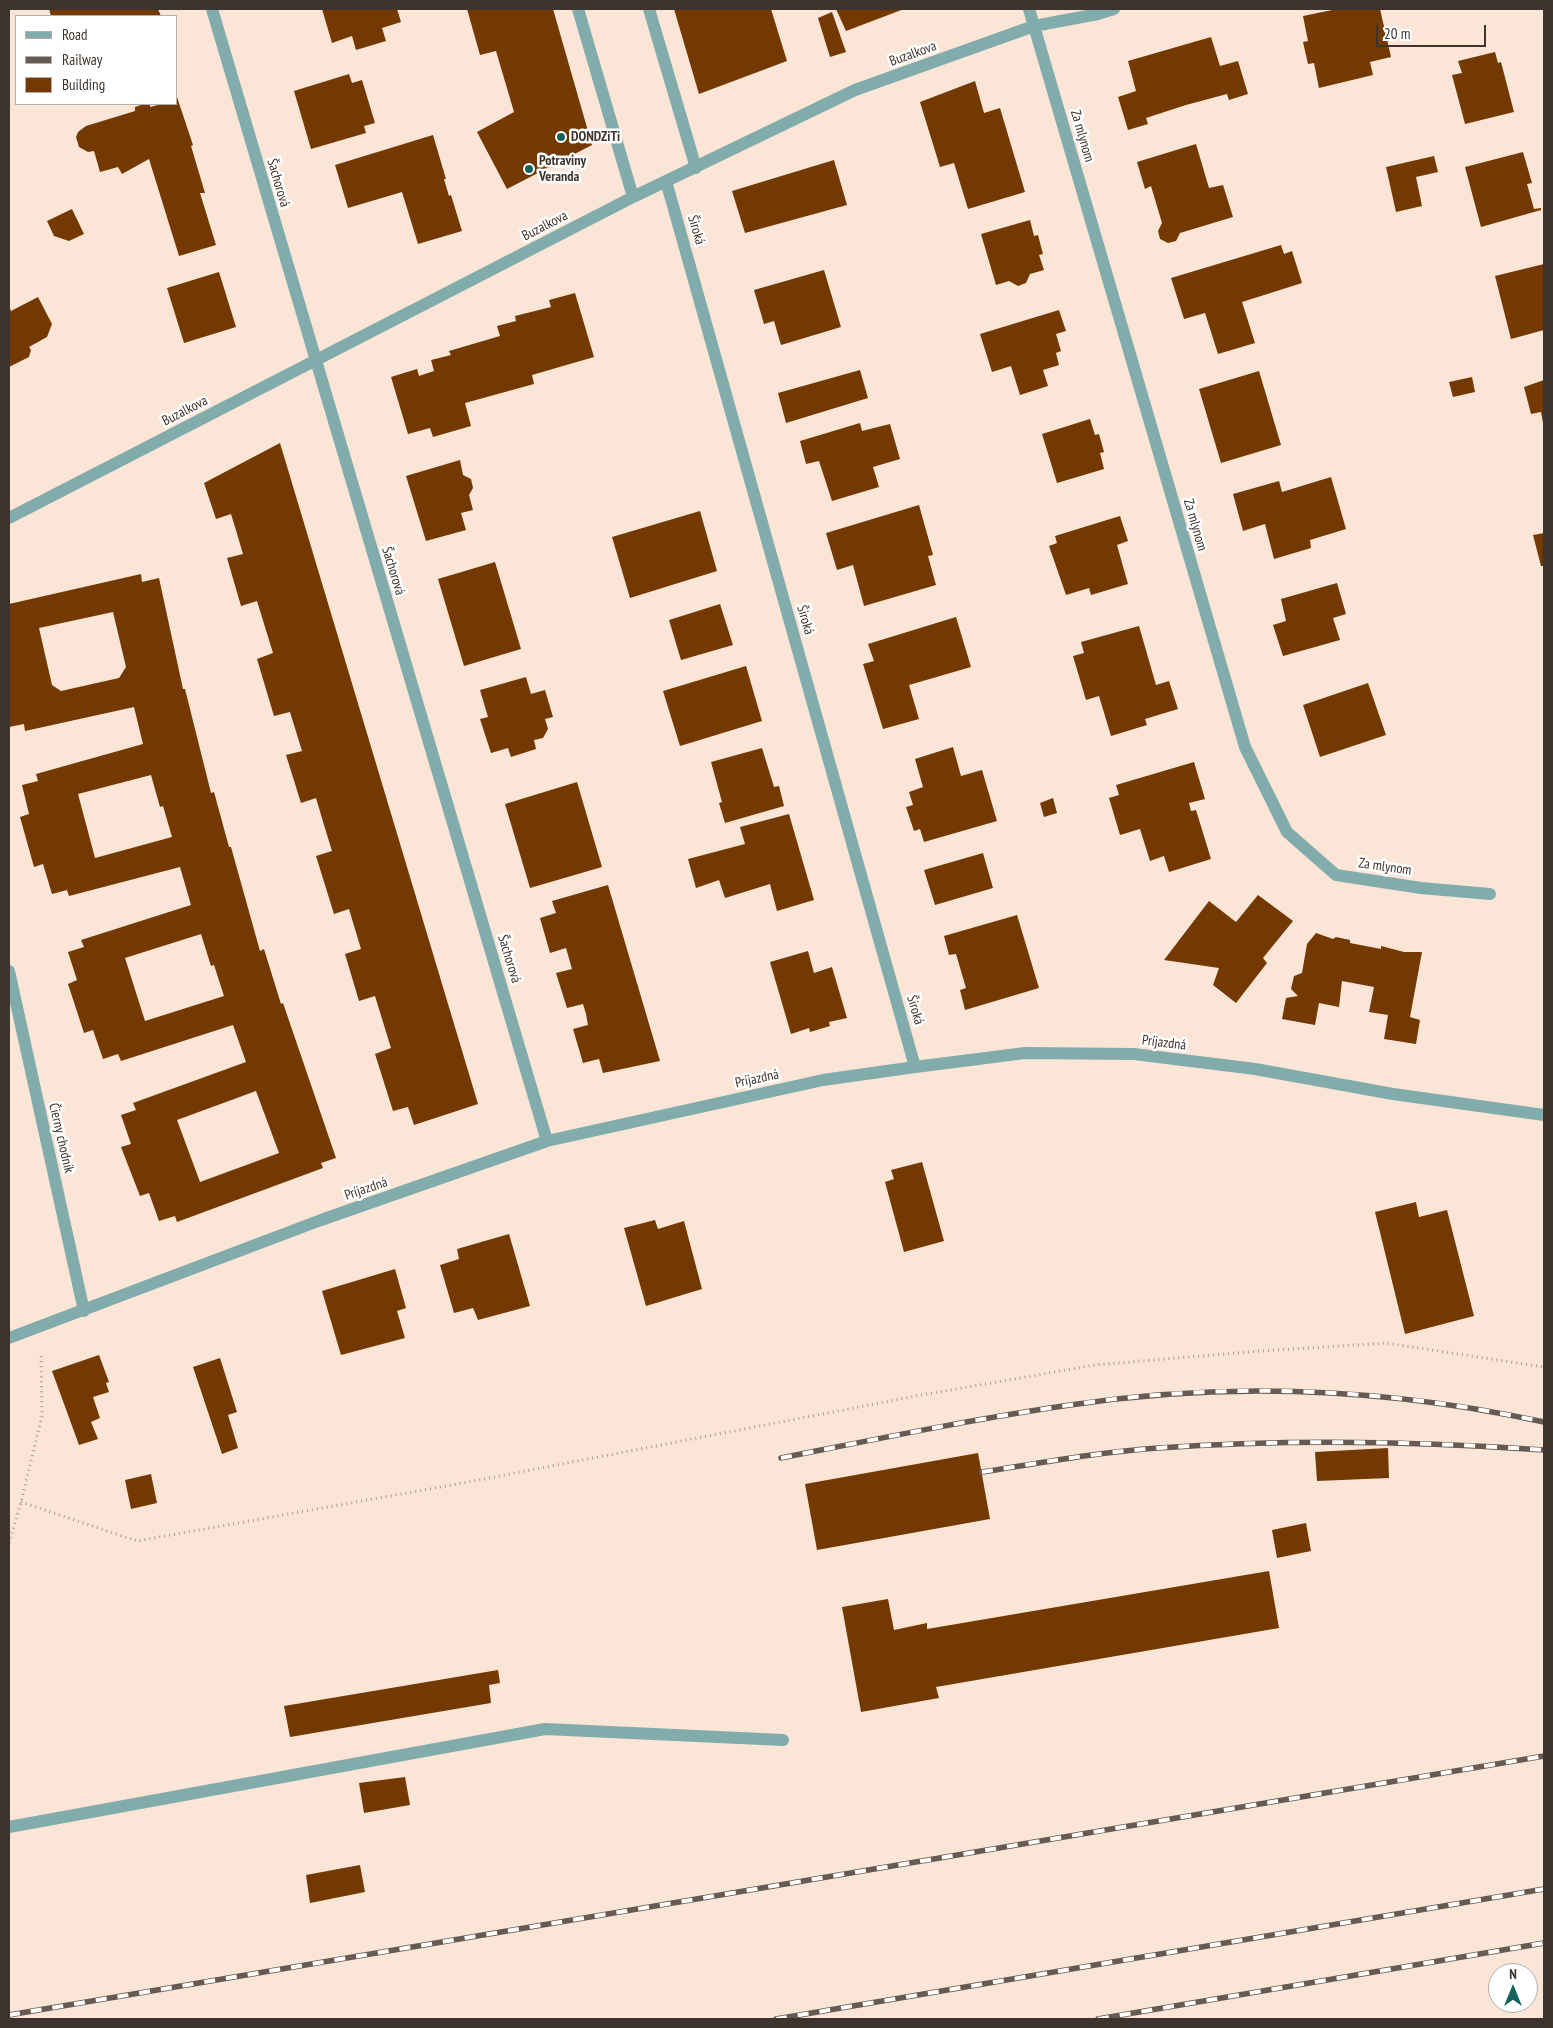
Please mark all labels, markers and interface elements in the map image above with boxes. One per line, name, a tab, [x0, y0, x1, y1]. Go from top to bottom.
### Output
legend	[15, 15, 178, 105]
scale bar	[1378, 15, 1488, 47]
text: 20 m	[1384, 24, 1410, 43]
text: Road	[62, 25, 88, 44]
street label: Buzalkova	[887, 38, 939, 70]
text: Railway	[62, 50, 102, 69]
text: Building	[62, 75, 105, 94]
street label: Za mlynom	[1067, 108, 1097, 164]
place label: DONDZiTi	[571, 129, 620, 145]
marker: DONDZiTi	[555, 131, 567, 143]
place label: Potraviny Veranda	[539, 153, 586, 186]
street label: Šachorová	[263, 157, 293, 209]
marker: Potraviny Veranda	[523, 163, 535, 175]
street label: Buzalkova	[519, 207, 571, 245]
street label: Široká	[684, 213, 708, 247]
street label: Buzalkova	[159, 392, 211, 430]
street label: Za mlynom	[1180, 497, 1210, 553]
street label: Šachorová	[378, 545, 408, 597]
street label: Široká	[793, 603, 817, 637]
street label: Za mlynom	[1357, 855, 1413, 879]
street label: Šachorová	[494, 933, 524, 985]
street label: Široká	[903, 993, 927, 1027]
street label: Príjazdná	[1141, 1032, 1187, 1054]
street label: Príjazdná	[734, 1066, 780, 1092]
street label: Čierny chodník	[45, 1101, 77, 1175]
street label: Príjazdná	[342, 1174, 390, 1204]
north arrow	[1488, 1963, 1538, 2013]
text: N	[1509, 1965, 1517, 1983]

